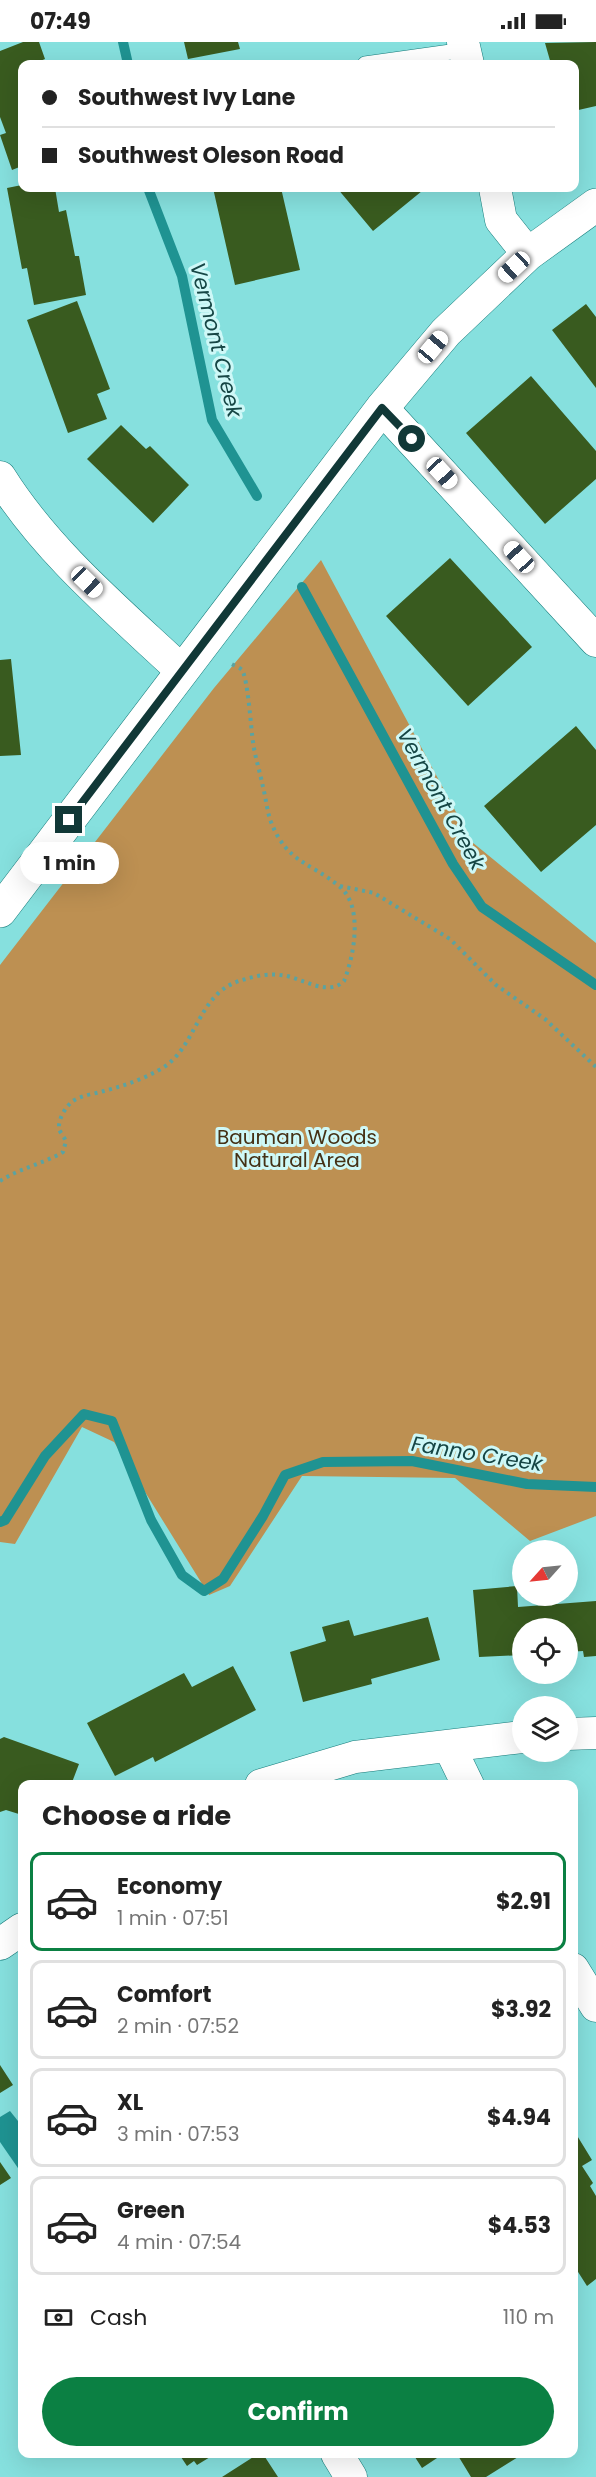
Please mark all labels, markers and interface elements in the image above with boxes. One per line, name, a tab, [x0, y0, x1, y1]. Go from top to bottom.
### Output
text: 07:49	[30, 6, 91, 37]
text: Southwest Ivy Lane	[78, 82, 295, 113]
text: Southwest Oleson Road	[78, 140, 344, 171]
car	[495, 248, 533, 286]
water label: Vermont Creek	[183, 260, 250, 421]
car	[415, 327, 451, 367]
route start	[398, 425, 425, 452]
car	[423, 454, 461, 492]
car	[500, 538, 538, 576]
car	[68, 563, 106, 601]
water label: Vermont Creek	[390, 722, 493, 876]
route end	[55, 806, 82, 833]
callout: 1 min	[20, 841, 118, 883]
text: 1 min	[43, 849, 96, 877]
park label: Bauman Woods Natural Area	[217, 1123, 377, 1174]
water label: Fanno Creek	[409, 1429, 546, 1478]
north arrow	[512, 1540, 578, 1606]
map controls	[512, 1540, 578, 1762]
button: locate	[512, 1618, 578, 1684]
button: layers	[512, 1696, 578, 1762]
text: Choose a ride	[42, 1797, 231, 1834]
text: Economy	[117, 1871, 222, 1902]
icon: car	[45, 1875, 99, 1929]
text: $2.91	[496, 1886, 551, 1917]
text: 1 min · 07:51	[117, 1904, 229, 1932]
text: Comfort	[117, 1979, 211, 2010]
icon: car	[45, 1983, 99, 2037]
text: $3.92	[491, 1994, 551, 2025]
text: 2 min · 07:52	[117, 2012, 239, 2040]
text: XL	[117, 2087, 143, 2118]
icon: car	[45, 2091, 99, 2145]
text: $4.94	[487, 2102, 551, 2133]
text: 3 min · 07:53	[117, 2120, 239, 2148]
text: Green	[117, 2195, 185, 2226]
icon: car	[45, 2199, 99, 2253]
text: $4.53	[488, 2210, 551, 2241]
text: 4 min · 07:54	[117, 2228, 241, 2256]
icon: cash	[42, 2301, 75, 2334]
text: Cash	[90, 2302, 147, 2333]
text: 110 m	[503, 2303, 554, 2331]
button: Confirm	[42, 2377, 554, 2446]

